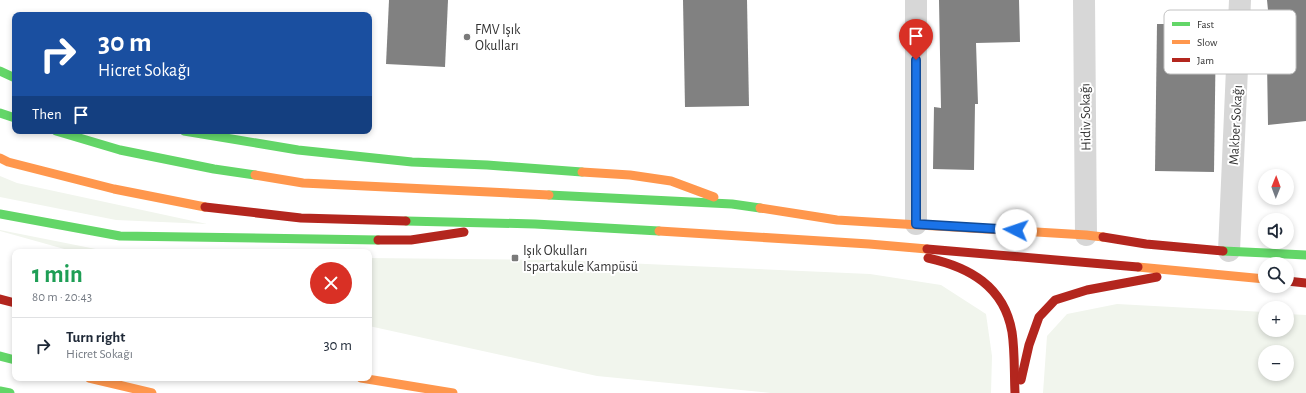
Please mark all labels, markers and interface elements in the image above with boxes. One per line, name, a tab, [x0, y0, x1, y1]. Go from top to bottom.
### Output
legend	[1164, 10, 1296, 74]
pin	[899, 19, 933, 60]
text: Fast	[1197, 19, 1215, 30]
place label: FMV Işık Okulları	[475, 23, 521, 53]
icon: arrive	[905, 25, 927, 47]
icon: right	[32, 28, 84, 80]
text: 30 m	[98, 29, 151, 57]
marker: FMV Işık Okulları	[462, 32, 472, 42]
text: Slow	[1197, 37, 1218, 48]
text: Jam	[1197, 55, 1214, 66]
text: Hicret Sokağı	[98, 62, 191, 80]
street label: Hidiv Sokağı	[1078, 83, 1094, 151]
street label: Makber Sokağı	[1227, 85, 1245, 165]
icon: arrive	[70, 104, 92, 126]
text: Then	[32, 107, 62, 122]
north arrow	[1258, 169, 1294, 205]
map controls	[1258, 169, 1294, 381]
position arrow	[995, 209, 1037, 251]
button: sound	[1258, 213, 1294, 249]
place label: Işık Okulları Ispartakule Kampüsü	[523, 244, 638, 274]
marker: Işık Okulları Ispartakule Kampüsü	[510, 253, 520, 263]
button: search	[1258, 257, 1294, 293]
button: close	[310, 262, 352, 304]
text: 1 min	[32, 263, 83, 287]
text: 80 m · 20:43	[32, 291, 92, 304]
button: +	[1258, 301, 1294, 337]
text: Turn right	[66, 330, 125, 345]
icon: right	[32, 335, 54, 357]
text: 30 m	[323, 338, 352, 353]
button: −	[1258, 345, 1294, 381]
text: Hicret Sokağı	[66, 348, 133, 361]

